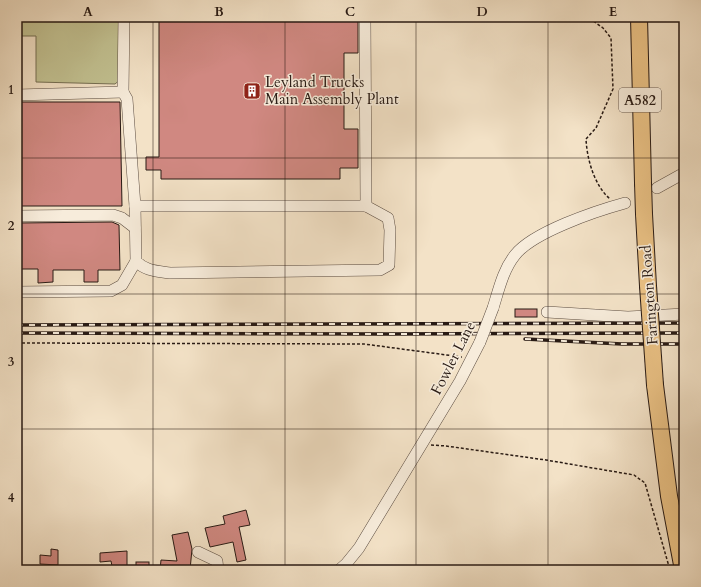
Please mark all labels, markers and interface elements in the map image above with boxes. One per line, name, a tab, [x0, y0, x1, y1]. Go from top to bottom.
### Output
text: A	[83, 3, 93, 21]
text: B	[214, 3, 224, 21]
text: C	[345, 3, 355, 21]
text: D	[476, 3, 488, 21]
text: E	[609, 3, 617, 21]
place label: Leyland Trucks Main Assembly Plant	[265, 72, 399, 109]
text: 1	[8, 81, 14, 99]
building icon: Leyland Trucks Main Assembly Plant	[242, 81, 262, 101]
road number: A582	[619, 88, 661, 112]
text: 2	[8, 217, 15, 235]
street label: Farington Road	[636, 244, 662, 346]
street label: Fowler Lane	[426, 318, 480, 398]
text: 3	[8, 353, 15, 371]
text: 4	[8, 489, 15, 507]

